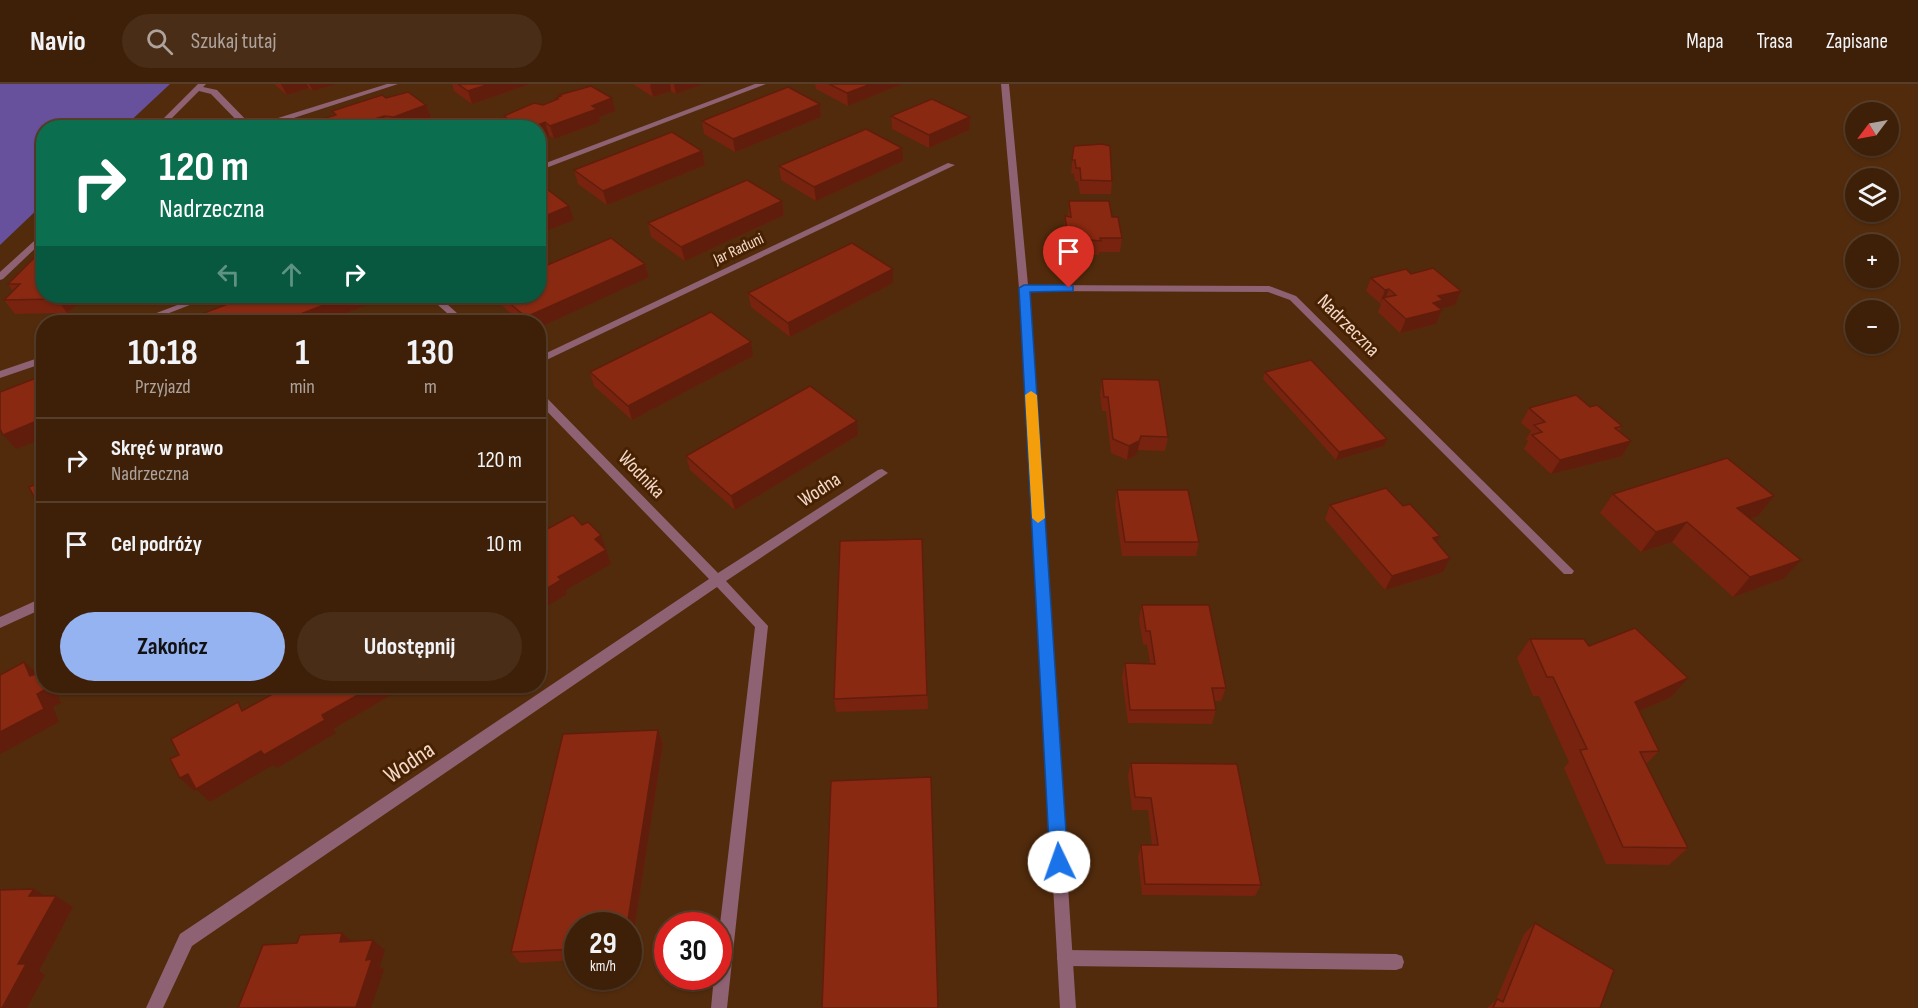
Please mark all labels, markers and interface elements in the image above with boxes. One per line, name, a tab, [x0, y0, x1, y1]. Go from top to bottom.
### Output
search box	[122, 14, 542, 68]
text: Navio	[30, 25, 86, 58]
icon: search	[143, 25, 176, 58]
text: Szukaj tutaj	[191, 28, 276, 55]
text: Mapa	[1686, 29, 1724, 54]
text: Trasa	[1757, 29, 1793, 54]
text: Zapisane	[1826, 29, 1888, 54]
north arrow	[1845, 102, 1899, 156]
map controls	[1845, 102, 1899, 354]
text: 120 m	[159, 142, 249, 193]
icon: right	[60, 144, 138, 222]
button: layers	[1845, 168, 1899, 222]
text: Nadrzeczna	[159, 193, 265, 225]
pin	[1043, 226, 1094, 288]
street label: Jar Raduni	[710, 230, 767, 270]
button: +	[1845, 234, 1899, 288]
icon: arrive	[1052, 235, 1085, 268]
icon: left	[212, 258, 245, 291]
icon: ahead	[275, 258, 308, 291]
icon: right	[338, 258, 371, 291]
street label: Nadrzeczna	[1312, 290, 1384, 362]
button: −	[1845, 300, 1899, 354]
text: 10:18	[128, 332, 198, 375]
text: 1	[295, 332, 309, 375]
text: 130	[407, 332, 454, 375]
text: Przyjazd	[135, 375, 191, 399]
text: min	[290, 375, 315, 399]
text: m	[424, 375, 437, 399]
text: Skręć w prawo	[111, 435, 223, 462]
icon: right	[60, 444, 93, 477]
street label: Wodnika	[613, 446, 670, 504]
text: 120 m	[478, 447, 522, 474]
text: Nadrzeczna	[111, 462, 189, 486]
street label: Wodna	[794, 467, 845, 512]
icon: arrive	[60, 528, 93, 561]
text: Cel podróży	[111, 531, 202, 558]
text: 10 m	[487, 531, 522, 558]
button: Zakończ	[60, 612, 285, 681]
button: Udostępnij	[297, 612, 522, 681]
street label: Wodna	[378, 735, 440, 790]
position arrow	[1027, 830, 1091, 894]
speed limit sign: 30	[654, 912, 732, 990]
text: 29	[589, 926, 617, 962]
text: km/h	[590, 957, 616, 976]

